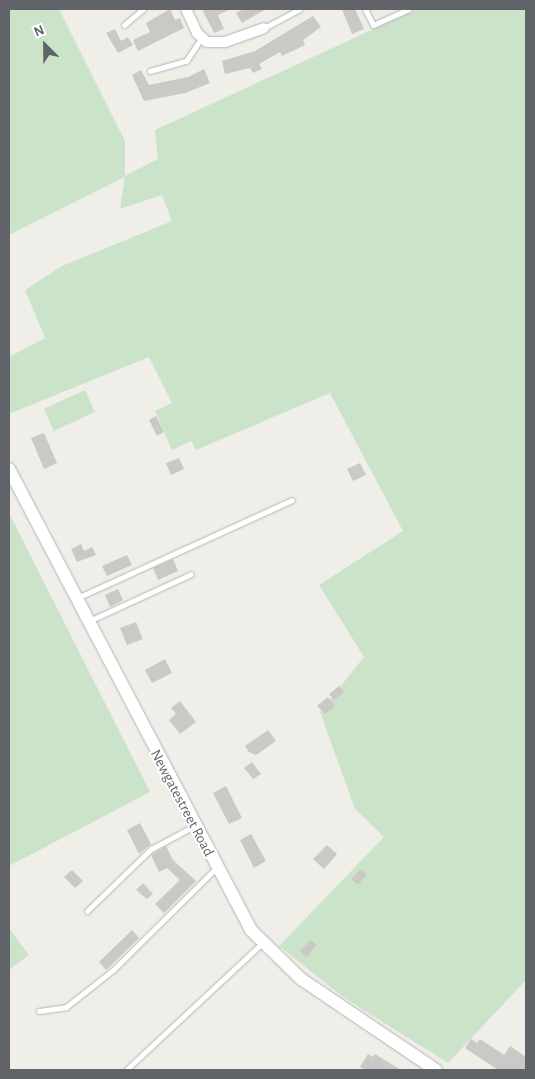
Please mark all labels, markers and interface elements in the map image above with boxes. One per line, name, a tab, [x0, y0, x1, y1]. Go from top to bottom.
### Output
north arrow	[20, 20, 70, 70]
text: N	[32, 23, 46, 40]
street label: Newgatestreet Road	[146, 747, 218, 859]

